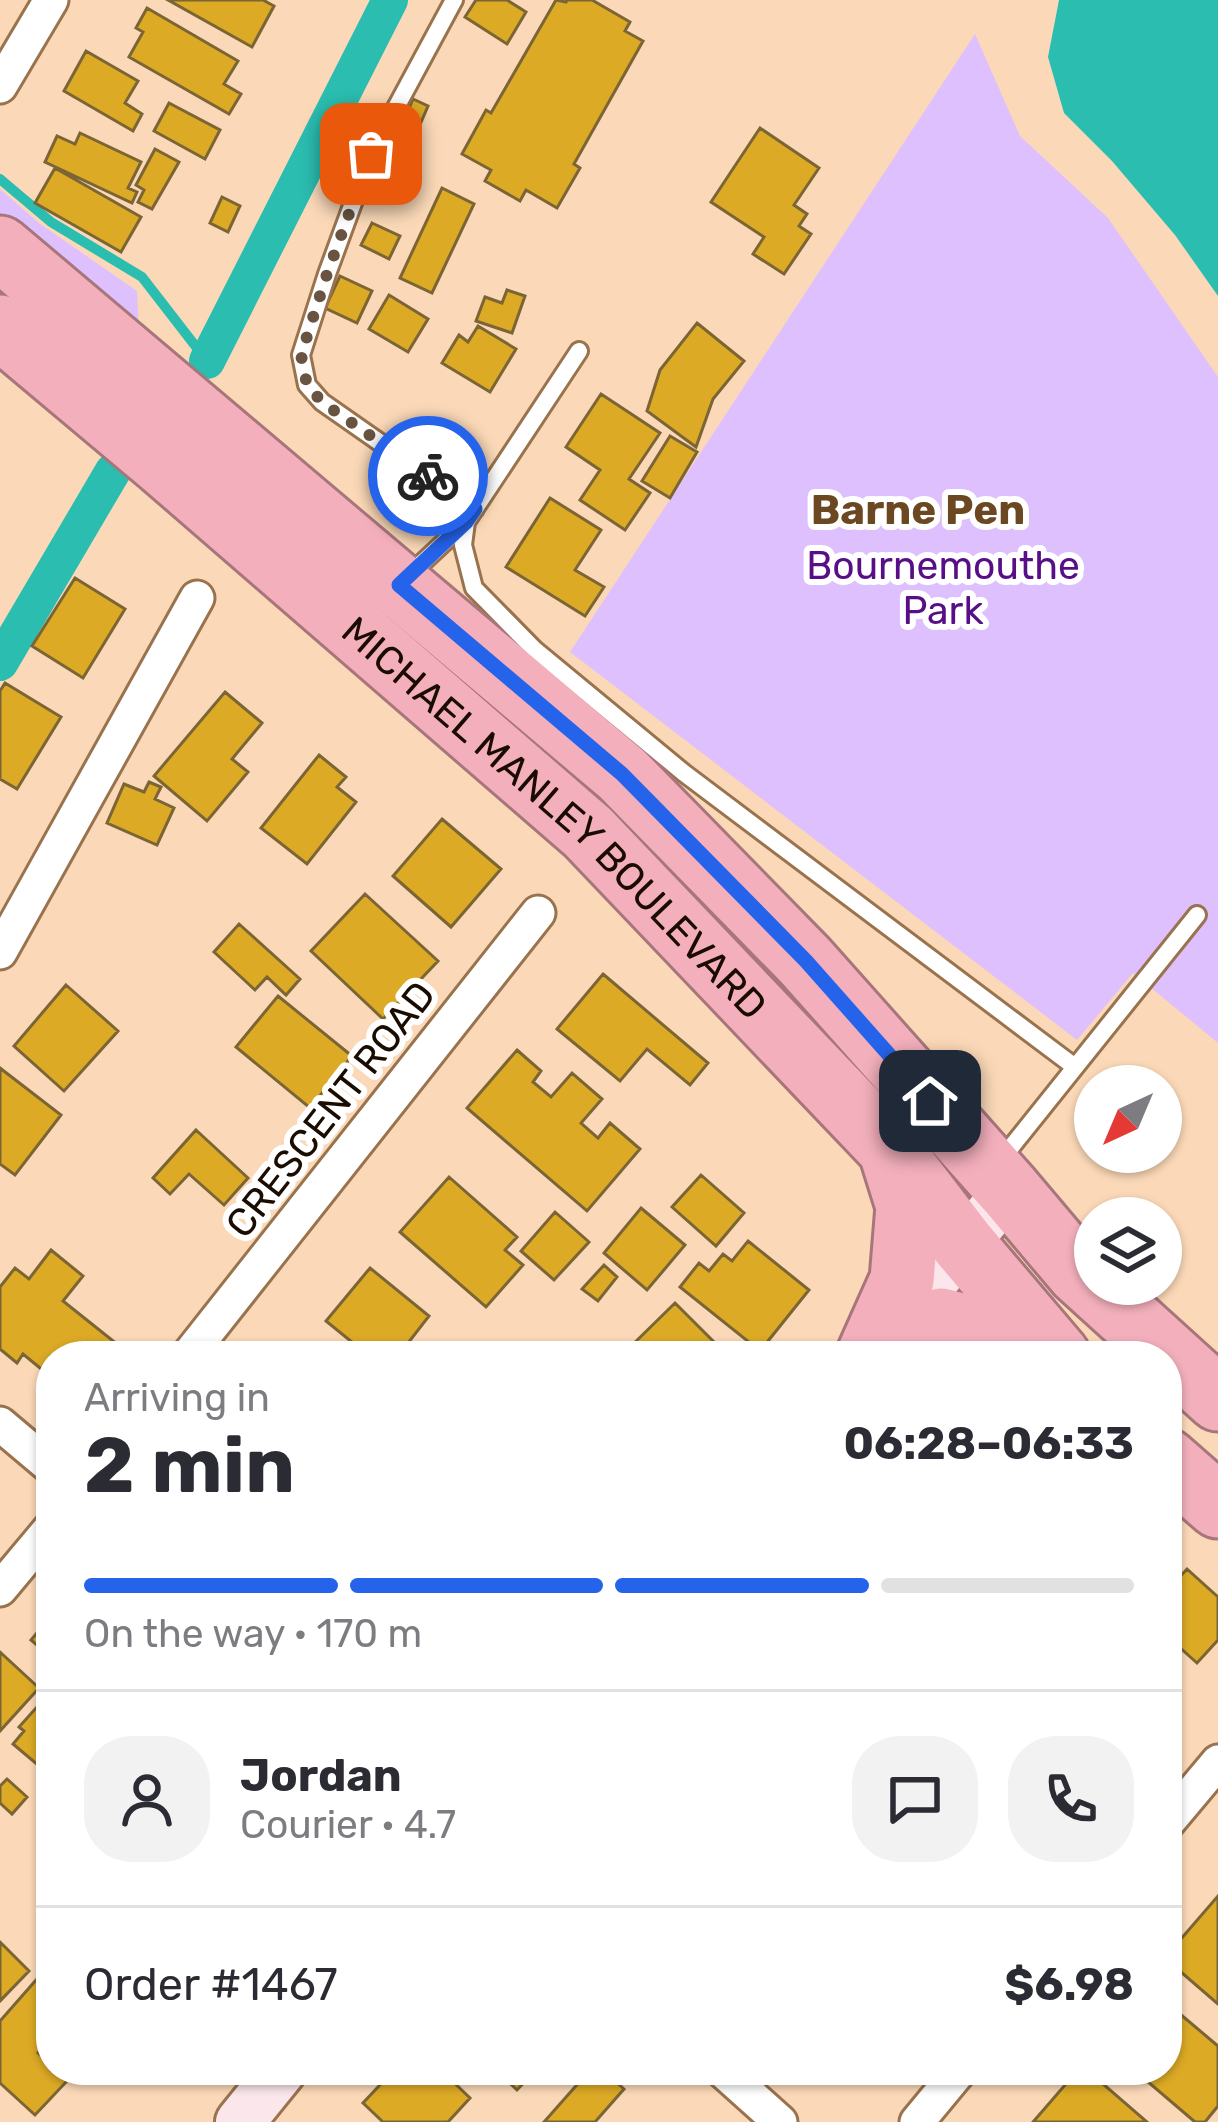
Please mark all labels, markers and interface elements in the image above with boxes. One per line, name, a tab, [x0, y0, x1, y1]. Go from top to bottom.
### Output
pin	[320, 103, 422, 205]
icon: bag	[338, 121, 404, 187]
courier	[368, 416, 488, 536]
icon: bike	[395, 443, 461, 509]
district label: Barne Pen	[811, 485, 1025, 535]
park label: Bournemouthe Park	[806, 543, 1080, 634]
street label: MICHAEL MANLEY BOULEVARD	[332, 608, 776, 1029]
street label: CRESCENT ROAD	[217, 973, 445, 1247]
pin	[879, 1050, 981, 1152]
north arrow	[1074, 1065, 1182, 1173]
map controls	[1074, 1065, 1182, 1305]
icon: home	[897, 1068, 963, 1134]
button: layers	[1074, 1197, 1182, 1305]
text: Arriving in	[84, 1375, 270, 1421]
text: 06:28–06:33	[843, 1417, 1134, 1470]
text: 2 min	[84, 1419, 295, 1512]
text: On the way · 170 m	[84, 1611, 422, 1657]
button: person	[84, 1736, 210, 1862]
button: chat	[852, 1736, 978, 1862]
button: phone	[1008, 1736, 1134, 1862]
text: Jordan	[240, 1749, 402, 1802]
text: Courier · 4.7	[240, 1802, 456, 1848]
text: Order #1467	[84, 1958, 338, 2011]
text: $6.98	[1004, 1958, 1134, 2011]

